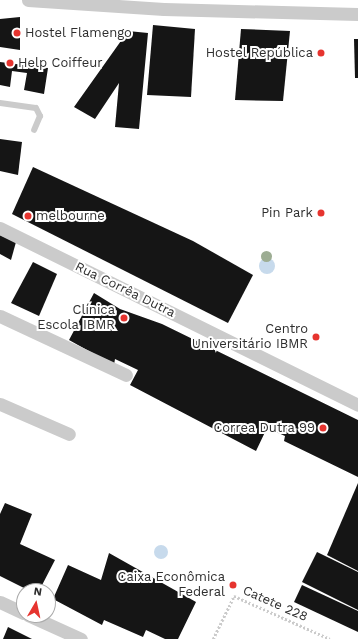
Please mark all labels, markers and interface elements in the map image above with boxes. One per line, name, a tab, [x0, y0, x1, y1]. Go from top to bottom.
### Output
place label: Hostel Flamengo	[25, 25, 132, 41]
marker: Hostel Flamengo	[12, 28, 22, 38]
place label: Hostel República	[205, 45, 313, 61]
marker: Hostel República	[316, 48, 326, 58]
place label: Help Coiffeur	[18, 55, 103, 71]
marker: Help Coiffeur	[5, 58, 15, 68]
place label: Pin Park	[261, 205, 313, 221]
place label: melbourne	[36, 208, 105, 224]
marker: Pin Park	[316, 208, 326, 218]
marker: melbourne	[23, 211, 33, 221]
street label: Rua Corrêa Dutra	[72, 259, 178, 321]
place label: Clínica Escola IBMR	[37, 303, 115, 334]
marker: Clínica Escola IBMR	[118, 312, 130, 324]
place label: Centro Universitário IBMR	[192, 322, 308, 353]
marker: Centro Universitário IBMR	[311, 332, 321, 342]
place label: Correa Dutra 99	[213, 420, 315, 436]
marker: Correa Dutra 99	[318, 423, 328, 433]
place label: Caixa Econômica Federal	[117, 570, 225, 601]
marker: Caixa Econômica Federal	[228, 580, 238, 590]
north arrow	[16, 583, 56, 623]
street label: Catete 228	[240, 583, 310, 625]
text: N	[33, 585, 43, 599]

